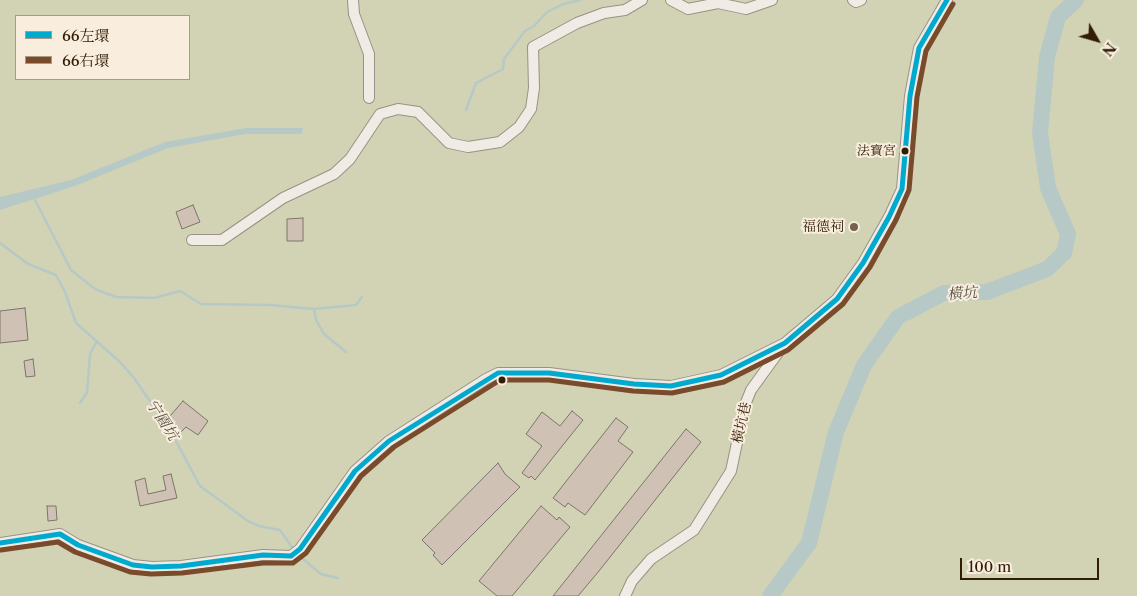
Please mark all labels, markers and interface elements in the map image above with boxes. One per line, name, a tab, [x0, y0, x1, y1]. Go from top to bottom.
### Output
legend	[15, 15, 190, 80]
north arrow	[1072, 15, 1122, 65]
text: 66左環	[62, 26, 110, 45]
text: N	[1098, 39, 1120, 60]
text: 66右環	[62, 51, 110, 70]
place label: 法寶宮	[857, 143, 896, 159]
marker: 法寶宮	[900, 146, 910, 156]
place label: 福德祠	[802, 219, 844, 235]
marker: 福德祠	[848, 221, 860, 233]
water label: 橫坑	[946, 284, 978, 304]
unlabelled marker	[497, 375, 507, 385]
water label: 宁園坑	[142, 396, 182, 444]
street label: 橫坑巷	[729, 401, 755, 445]
scale bar	[962, 548, 1101, 580]
text: 100 m	[968, 557, 1011, 576]

